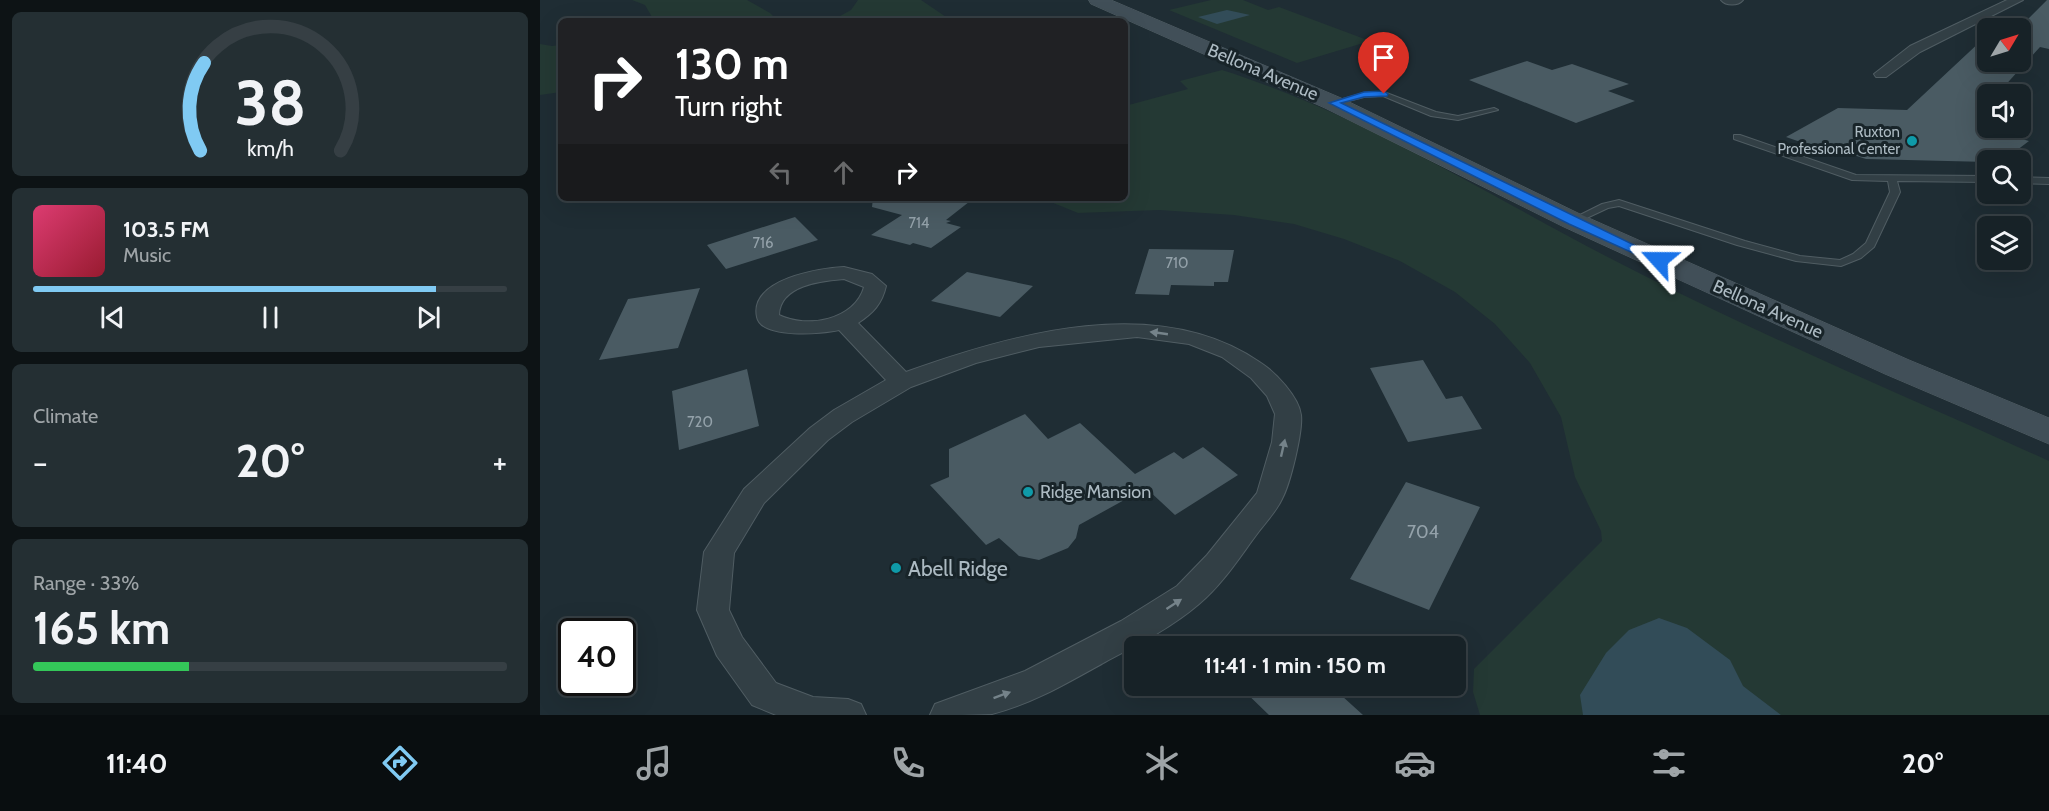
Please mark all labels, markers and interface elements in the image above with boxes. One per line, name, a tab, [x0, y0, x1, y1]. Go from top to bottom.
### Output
north arrow	[1977, 18, 2031, 72]
map controls	[1977, 18, 2031, 270]
pin	[1358, 32, 1409, 94]
text: 130 m	[675, 38, 789, 90]
street label: Bellona Avenue	[1204, 39, 1322, 105]
icon: arrive	[1367, 41, 1400, 74]
icon: right	[576, 42, 654, 120]
text: 38	[234, 65, 306, 141]
button: sound	[1977, 84, 2031, 138]
text: Turn right	[675, 90, 782, 123]
place label: Ruxton Professional Center	[1778, 123, 1900, 158]
marker: Ruxton Professional Center	[1905, 134, 1919, 148]
text: km/h	[247, 135, 293, 161]
button: search	[1977, 150, 2031, 204]
icon: left	[764, 156, 797, 189]
icon: ahead	[827, 156, 860, 189]
icon: right	[890, 156, 923, 189]
house number: 714	[908, 214, 930, 232]
text: 103.5 FM	[123, 216, 210, 243]
button: layers	[1977, 216, 2031, 270]
position arrow	[1627, 228, 1691, 292]
house number: 716	[753, 234, 773, 252]
text: Music	[123, 243, 171, 267]
house number: 710	[1166, 254, 1188, 272]
street label: Bellona Avenue	[1710, 275, 1826, 343]
icon: previous	[96, 301, 129, 334]
icon: pause	[254, 301, 287, 334]
icon: next	[412, 301, 445, 334]
one-way arrow	[1149, 329, 1168, 338]
text: Climate	[33, 404, 98, 428]
house number: 720	[687, 413, 713, 431]
text: 20°	[236, 434, 304, 488]
one-way arrow	[1279, 439, 1289, 457]
text: −	[33, 442, 48, 482]
text: +	[492, 442, 507, 482]
place label: Ridge Mansion	[1040, 481, 1151, 503]
marker: Ridge Mansion	[1021, 485, 1035, 499]
house number: 704	[1407, 521, 1439, 543]
place label: Abell Ridge	[908, 556, 1008, 581]
marker: Abell Ridge	[889, 561, 903, 575]
text: Range · 33%	[33, 571, 139, 595]
one-way arrow	[1166, 598, 1182, 610]
text: 165 km	[33, 601, 170, 655]
speed limit sign: 40	[558, 618, 636, 696]
text: 11:41 · 1 min · 150 m	[1204, 652, 1386, 679]
one-way arrow	[994, 689, 1012, 699]
icon: directions	[379, 742, 421, 784]
icon: music	[633, 742, 675, 784]
icon: phone	[887, 742, 929, 784]
icon: climate	[1141, 742, 1183, 784]
icon: car	[1394, 742, 1436, 784]
icon: filters	[1648, 742, 1690, 784]
text: 11:40	[106, 747, 168, 780]
text: 20°	[1902, 747, 1943, 780]

